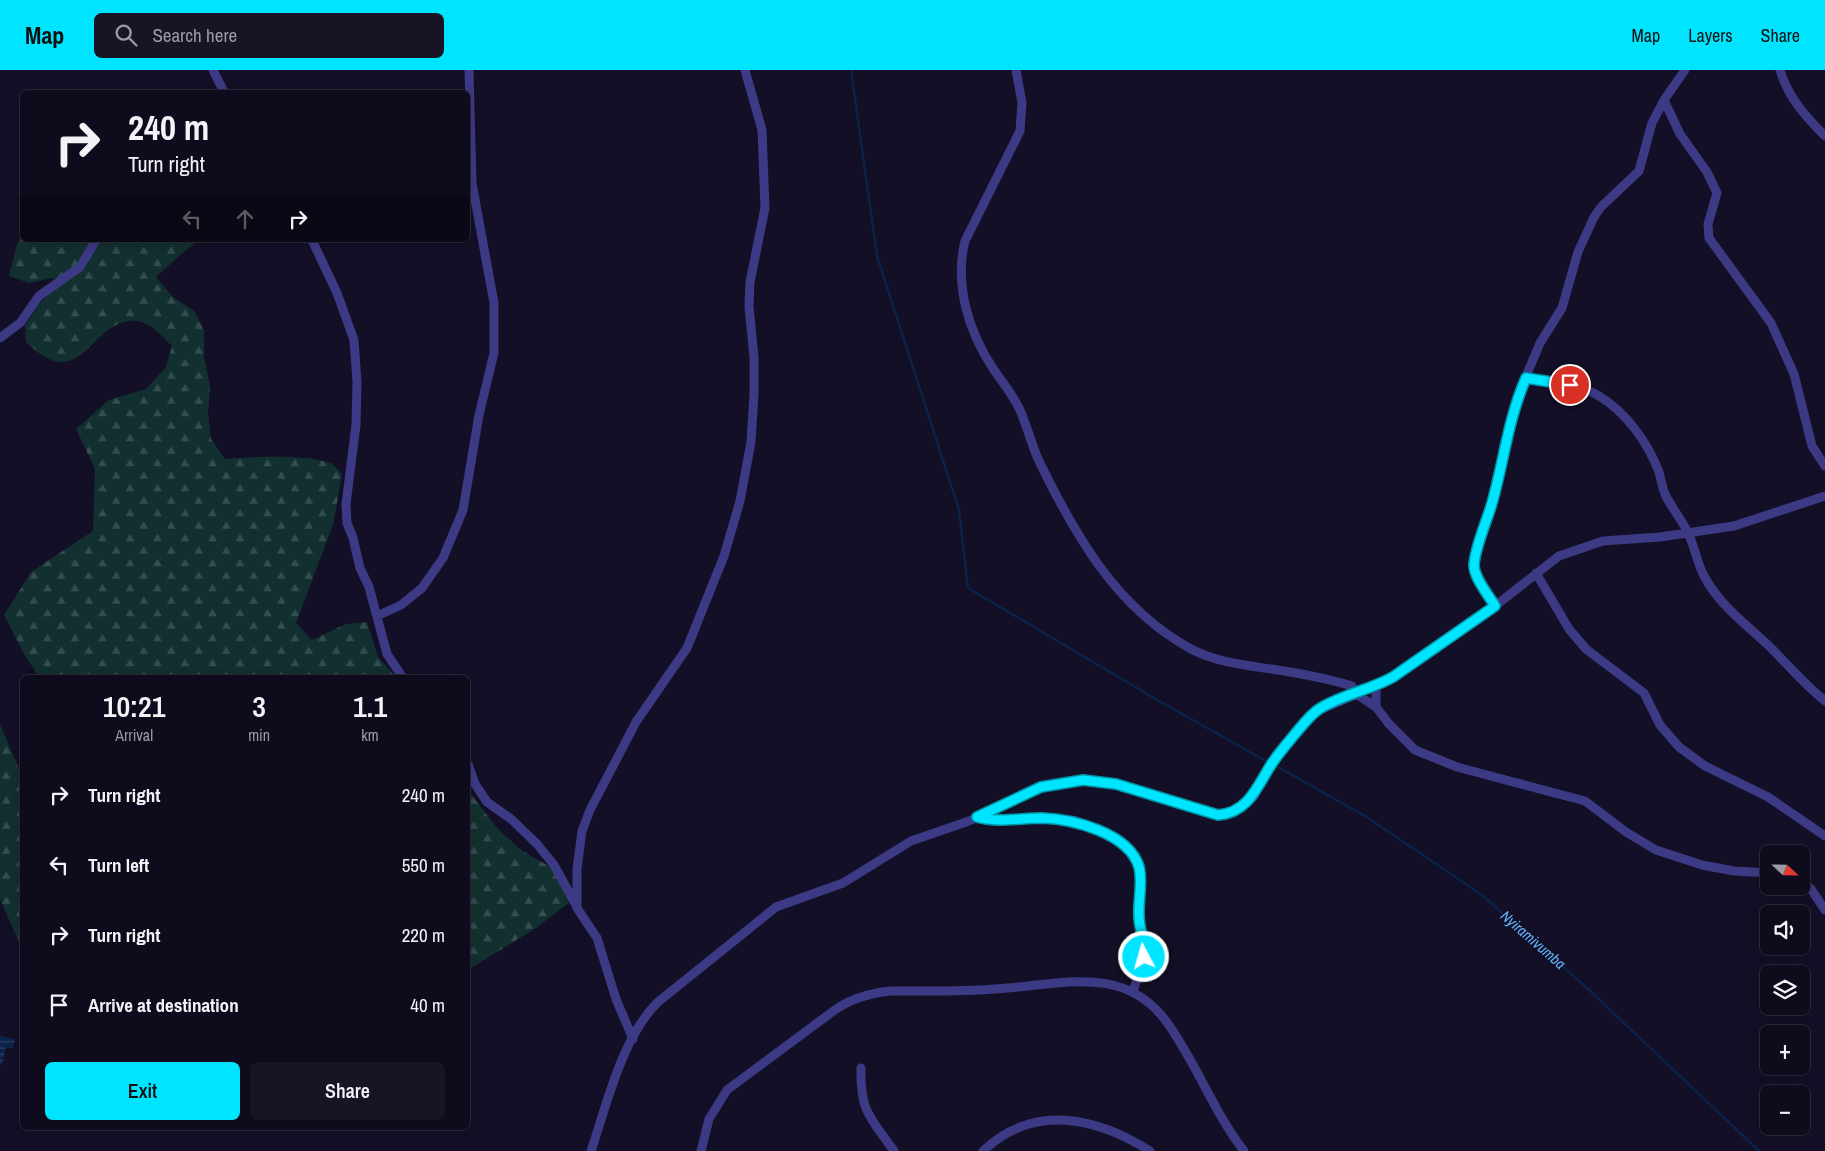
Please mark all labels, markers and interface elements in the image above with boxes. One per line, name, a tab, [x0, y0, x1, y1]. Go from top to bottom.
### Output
search box	[94, 13, 444, 58]
text: Map	[25, 19, 64, 51]
icon: search	[112, 21, 140, 49]
text: Search here	[152, 22, 237, 48]
text: Map	[1632, 23, 1660, 48]
text: Layers	[1688, 23, 1733, 48]
text: Share	[1761, 23, 1800, 48]
text: 240 m	[128, 104, 209, 151]
icon: right	[45, 110, 110, 175]
text: Turn right	[128, 149, 205, 179]
icon: left	[178, 205, 206, 233]
icon: ahead	[231, 205, 259, 233]
icon: right	[284, 205, 312, 233]
pin	[1549, 364, 1591, 406]
icon: arrive	[1556, 371, 1584, 399]
text: 10:21	[103, 686, 165, 726]
text: 3	[252, 686, 266, 726]
text: 1.1	[353, 686, 387, 726]
text: Arrival	[115, 724, 153, 746]
text: min	[248, 724, 270, 746]
text: km	[361, 724, 379, 746]
icon: right	[45, 781, 73, 809]
text: Turn right	[88, 782, 160, 808]
text: 240 m	[402, 782, 445, 808]
north arrow	[1760, 845, 1810, 895]
map controls	[1760, 845, 1810, 1135]
icon: left	[45, 851, 73, 879]
text: Turn left	[88, 852, 149, 878]
text: 550 m	[402, 852, 445, 878]
water label: Nyiramivumba	[1496, 905, 1571, 974]
button: sound	[1760, 905, 1810, 955]
icon: right	[45, 921, 73, 949]
text: Turn right	[88, 922, 160, 948]
text: 220 m	[402, 922, 445, 948]
position arrow	[1117, 930, 1169, 982]
button: layers	[1760, 965, 1810, 1015]
icon: arrive	[45, 991, 73, 1019]
text: Arrive at destination	[88, 992, 239, 1018]
text: 40 m	[410, 992, 445, 1018]
button: +	[1760, 1025, 1810, 1075]
button: Exit	[45, 1062, 240, 1120]
button: Share	[250, 1062, 445, 1120]
button: −	[1760, 1085, 1810, 1135]

